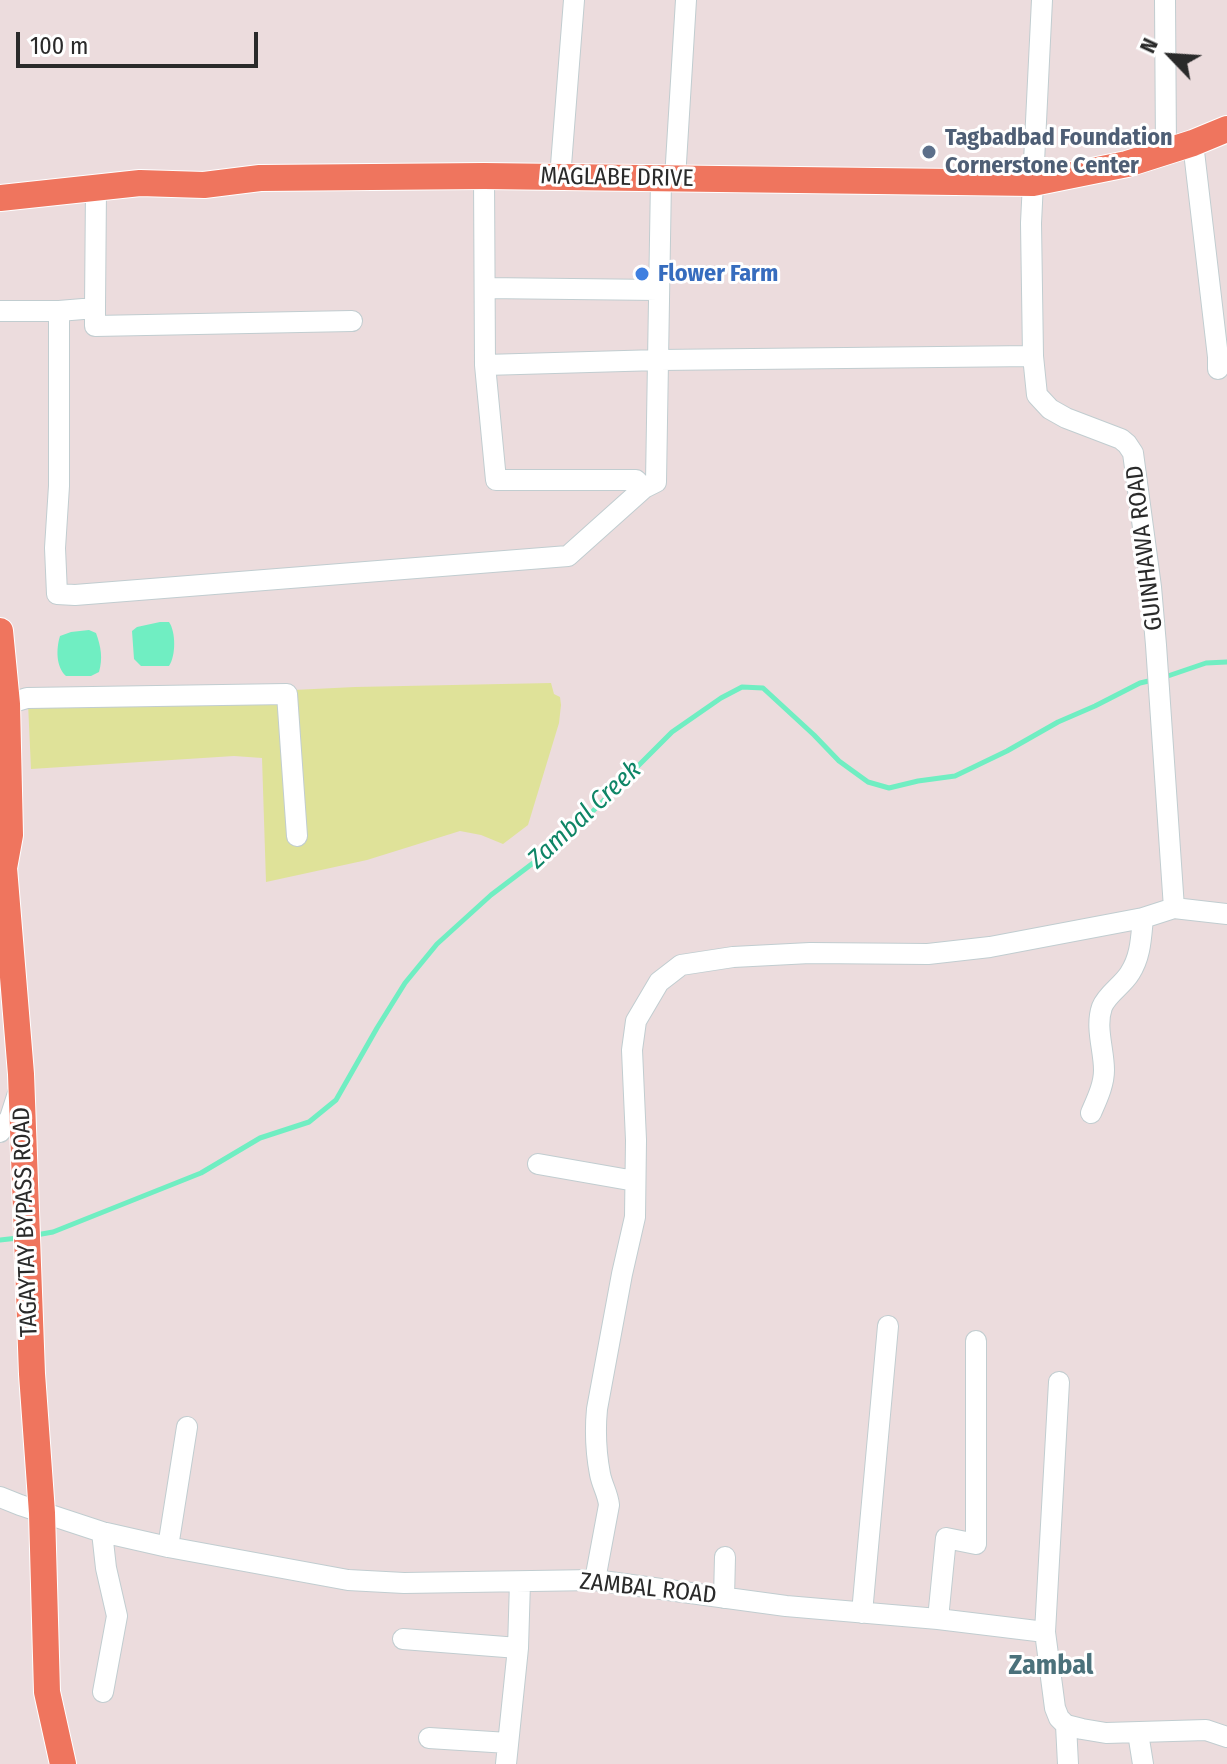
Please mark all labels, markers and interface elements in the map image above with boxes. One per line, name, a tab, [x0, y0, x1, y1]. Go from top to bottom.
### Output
scale bar	[20, 16, 262, 66]
north arrow	[1131, 16, 1211, 96]
text: 100 m	[30, 32, 88, 60]
text: N	[1134, 34, 1164, 57]
place label: Tagbadbad Foundation Cornerstone Center	[945, 124, 1173, 180]
marker: Tagbadbad Foundation Cornerstone Center	[920, 143, 938, 161]
street label: MAGLABE DRIVE	[540, 162, 694, 194]
place label: Flower Farm	[658, 260, 778, 288]
marker: Flower Farm	[633, 265, 651, 283]
street label: GUINHAWA ROAD	[1121, 464, 1169, 632]
water label: Zambal Creek	[522, 755, 648, 875]
street label: TAGAYTAY BYPASS ROAD	[8, 1107, 44, 1337]
street label: ZAMBAL ROAD	[578, 1568, 718, 1610]
district label: Zambal	[1009, 1649, 1093, 1683]

